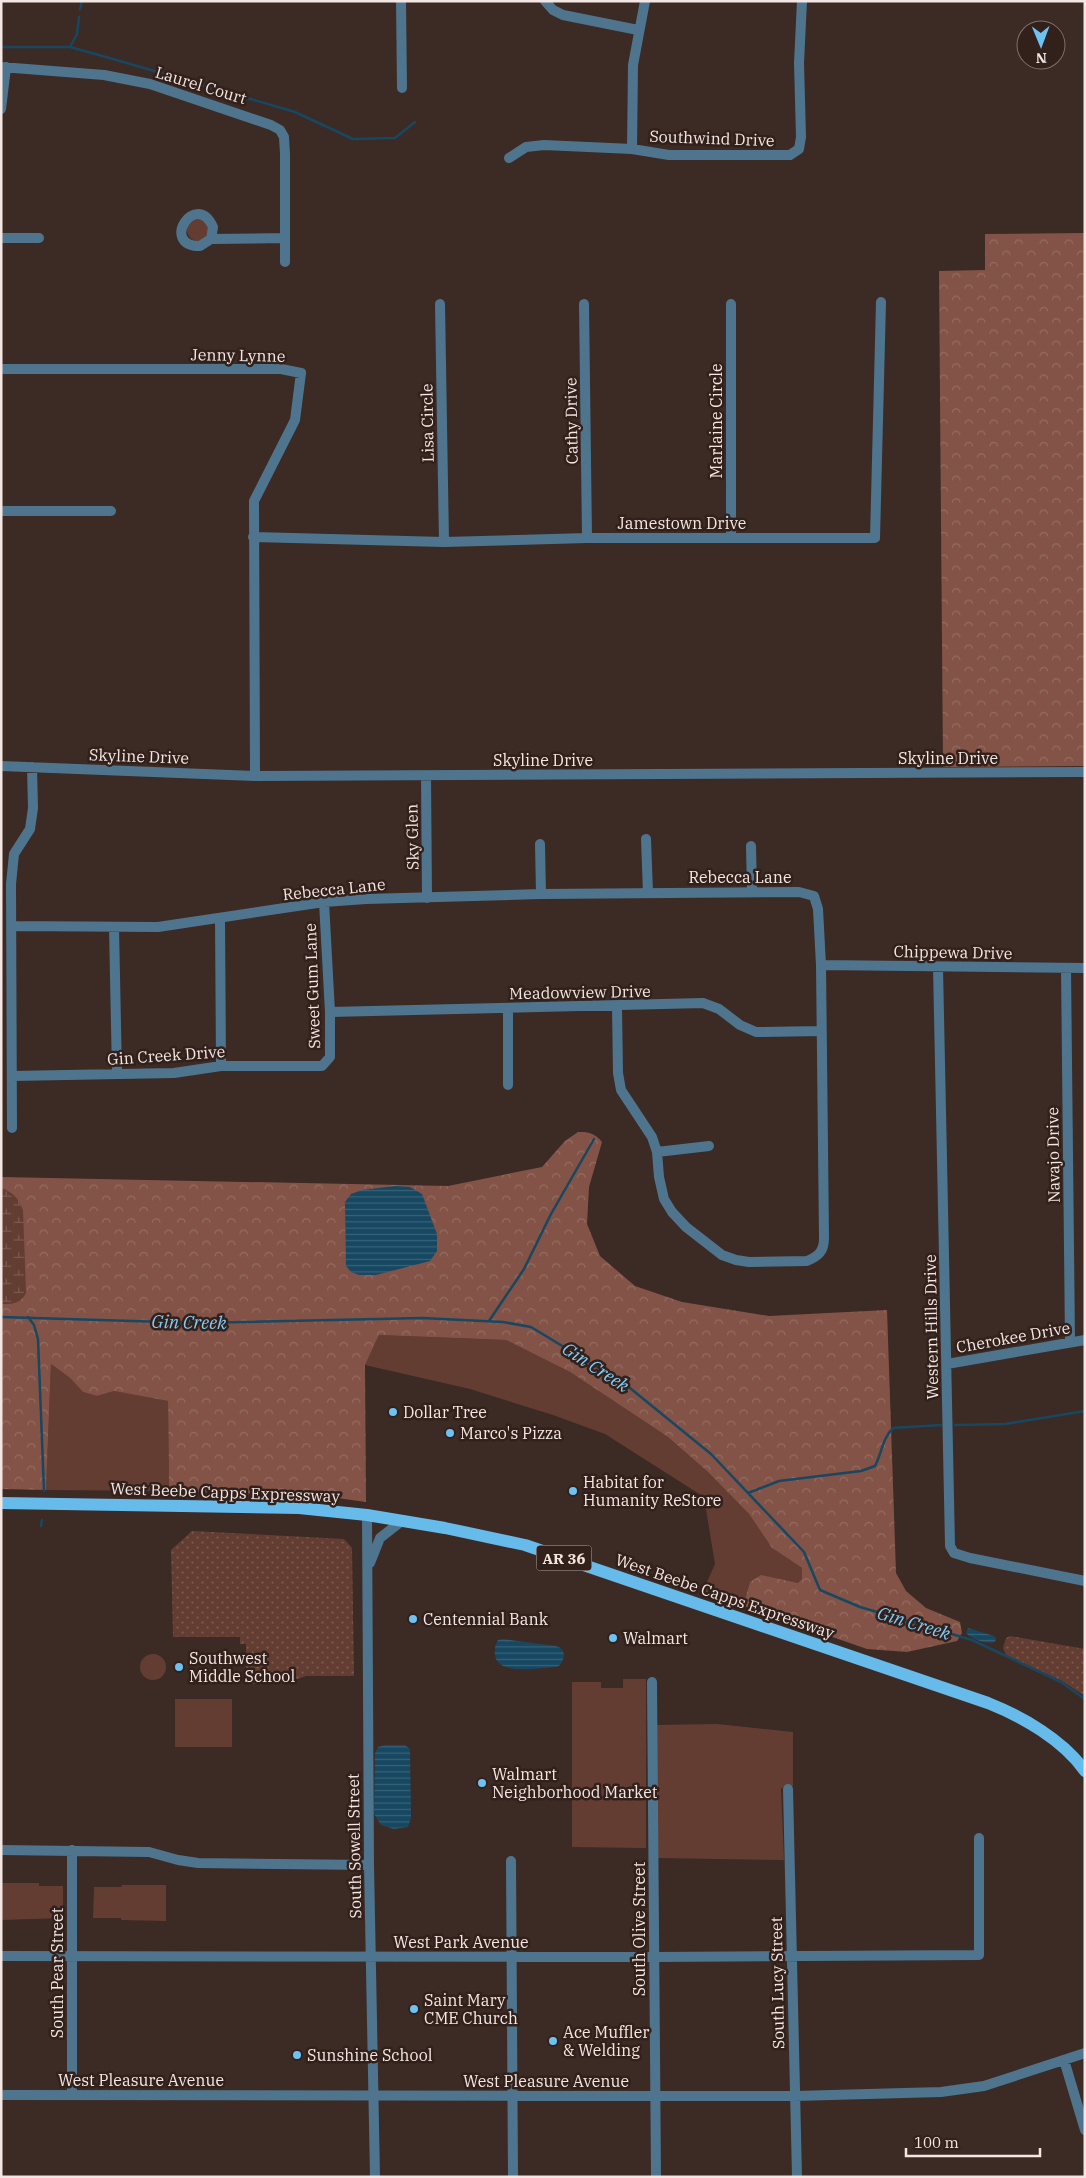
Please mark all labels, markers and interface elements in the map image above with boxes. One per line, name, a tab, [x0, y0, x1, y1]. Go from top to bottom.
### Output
north arrow	[1016, 20, 1066, 70]
text: N	[1036, 49, 1047, 67]
street label: Laurel Court	[153, 62, 249, 108]
street label: Southwind Drive	[649, 126, 775, 150]
street label: Jenny Lynne	[190, 344, 286, 366]
street label: Marlaine Circle	[706, 363, 726, 479]
street label: Cathy Drive	[560, 377, 582, 465]
street label: Lisa Circle	[416, 383, 438, 463]
street label: Jamestown Drive	[618, 513, 746, 533]
street label: Skyline Drive	[89, 744, 189, 768]
street label: Skyline Drive	[898, 748, 998, 768]
street label: Skyline Drive	[493, 750, 593, 770]
street label: Sky Glen	[401, 804, 423, 870]
street label: Rebecca Lane	[688, 867, 792, 887]
street label: Rebecca Lane	[282, 874, 386, 904]
street label: Sweet Gum Lane	[300, 923, 324, 1049]
street label: Chippewa Drive	[893, 941, 1013, 963]
street label: Meadowview Drive	[509, 981, 651, 1003]
street label: Gin Creek Drive	[106, 1041, 226, 1069]
street label: Navajo Drive	[1042, 1107, 1064, 1203]
street label: Western Hills Drive	[920, 1254, 942, 1400]
water label: Gin Creek	[151, 1310, 227, 1334]
street label: Cherokee Drive	[954, 1317, 1072, 1357]
water label: Gin Creek	[558, 1337, 634, 1397]
place label: Dollar Tree	[403, 1402, 487, 1422]
marker: Dollar Tree	[387, 1406, 399, 1418]
place label: Marco's Pizza	[460, 1423, 562, 1443]
marker: Marco's Pizza	[444, 1427, 456, 1439]
place label: Habitat for Humanity ReStore	[583, 1472, 721, 1510]
street label: West Beebe Capps Expressway	[110, 1478, 341, 1506]
marker: Habitat for Humanity ReStore	[567, 1485, 579, 1497]
road number: AR 36	[536, 1546, 592, 1570]
street label: West Beebe Capps Expressway	[613, 1549, 837, 1643]
water label: Gin Creek	[875, 1601, 954, 1645]
place label: Centennial Bank	[423, 1609, 549, 1629]
marker: Centennial Bank	[407, 1613, 419, 1625]
place label: Walmart	[623, 1628, 688, 1648]
marker: Walmart	[607, 1632, 619, 1644]
place label: Southwest Middle School	[189, 1648, 295, 1686]
marker: Southwest Middle School	[173, 1661, 185, 1673]
place label: Walmart Neighborhood Market	[492, 1764, 658, 1802]
street label: South Sowell Street	[343, 1773, 365, 1919]
marker: Walmart Neighborhood Market	[476, 1777, 488, 1789]
street label: South Olive Street	[629, 1861, 649, 1996]
street label: South Pear Street	[47, 1907, 67, 2038]
street label: South Lucy Street	[766, 1916, 788, 2049]
street label: West Park Avenue	[393, 1932, 529, 1952]
place label: Saint Mary CME Church	[424, 1990, 518, 2028]
marker: Saint Mary CME Church	[408, 2003, 420, 2015]
place label: Ace Muffler & Welding	[563, 2022, 649, 2060]
marker: Ace Muffler & Welding	[547, 2035, 559, 2047]
place label: Sunshine School	[307, 2045, 433, 2065]
marker: Sunshine School	[291, 2049, 303, 2061]
street label: West Pleasure Avenue	[58, 2070, 224, 2090]
street label: West Pleasure Avenue	[463, 2071, 629, 2091]
scale bar	[906, 2126, 1040, 2158]
text: 100 m	[914, 2133, 959, 2152]

